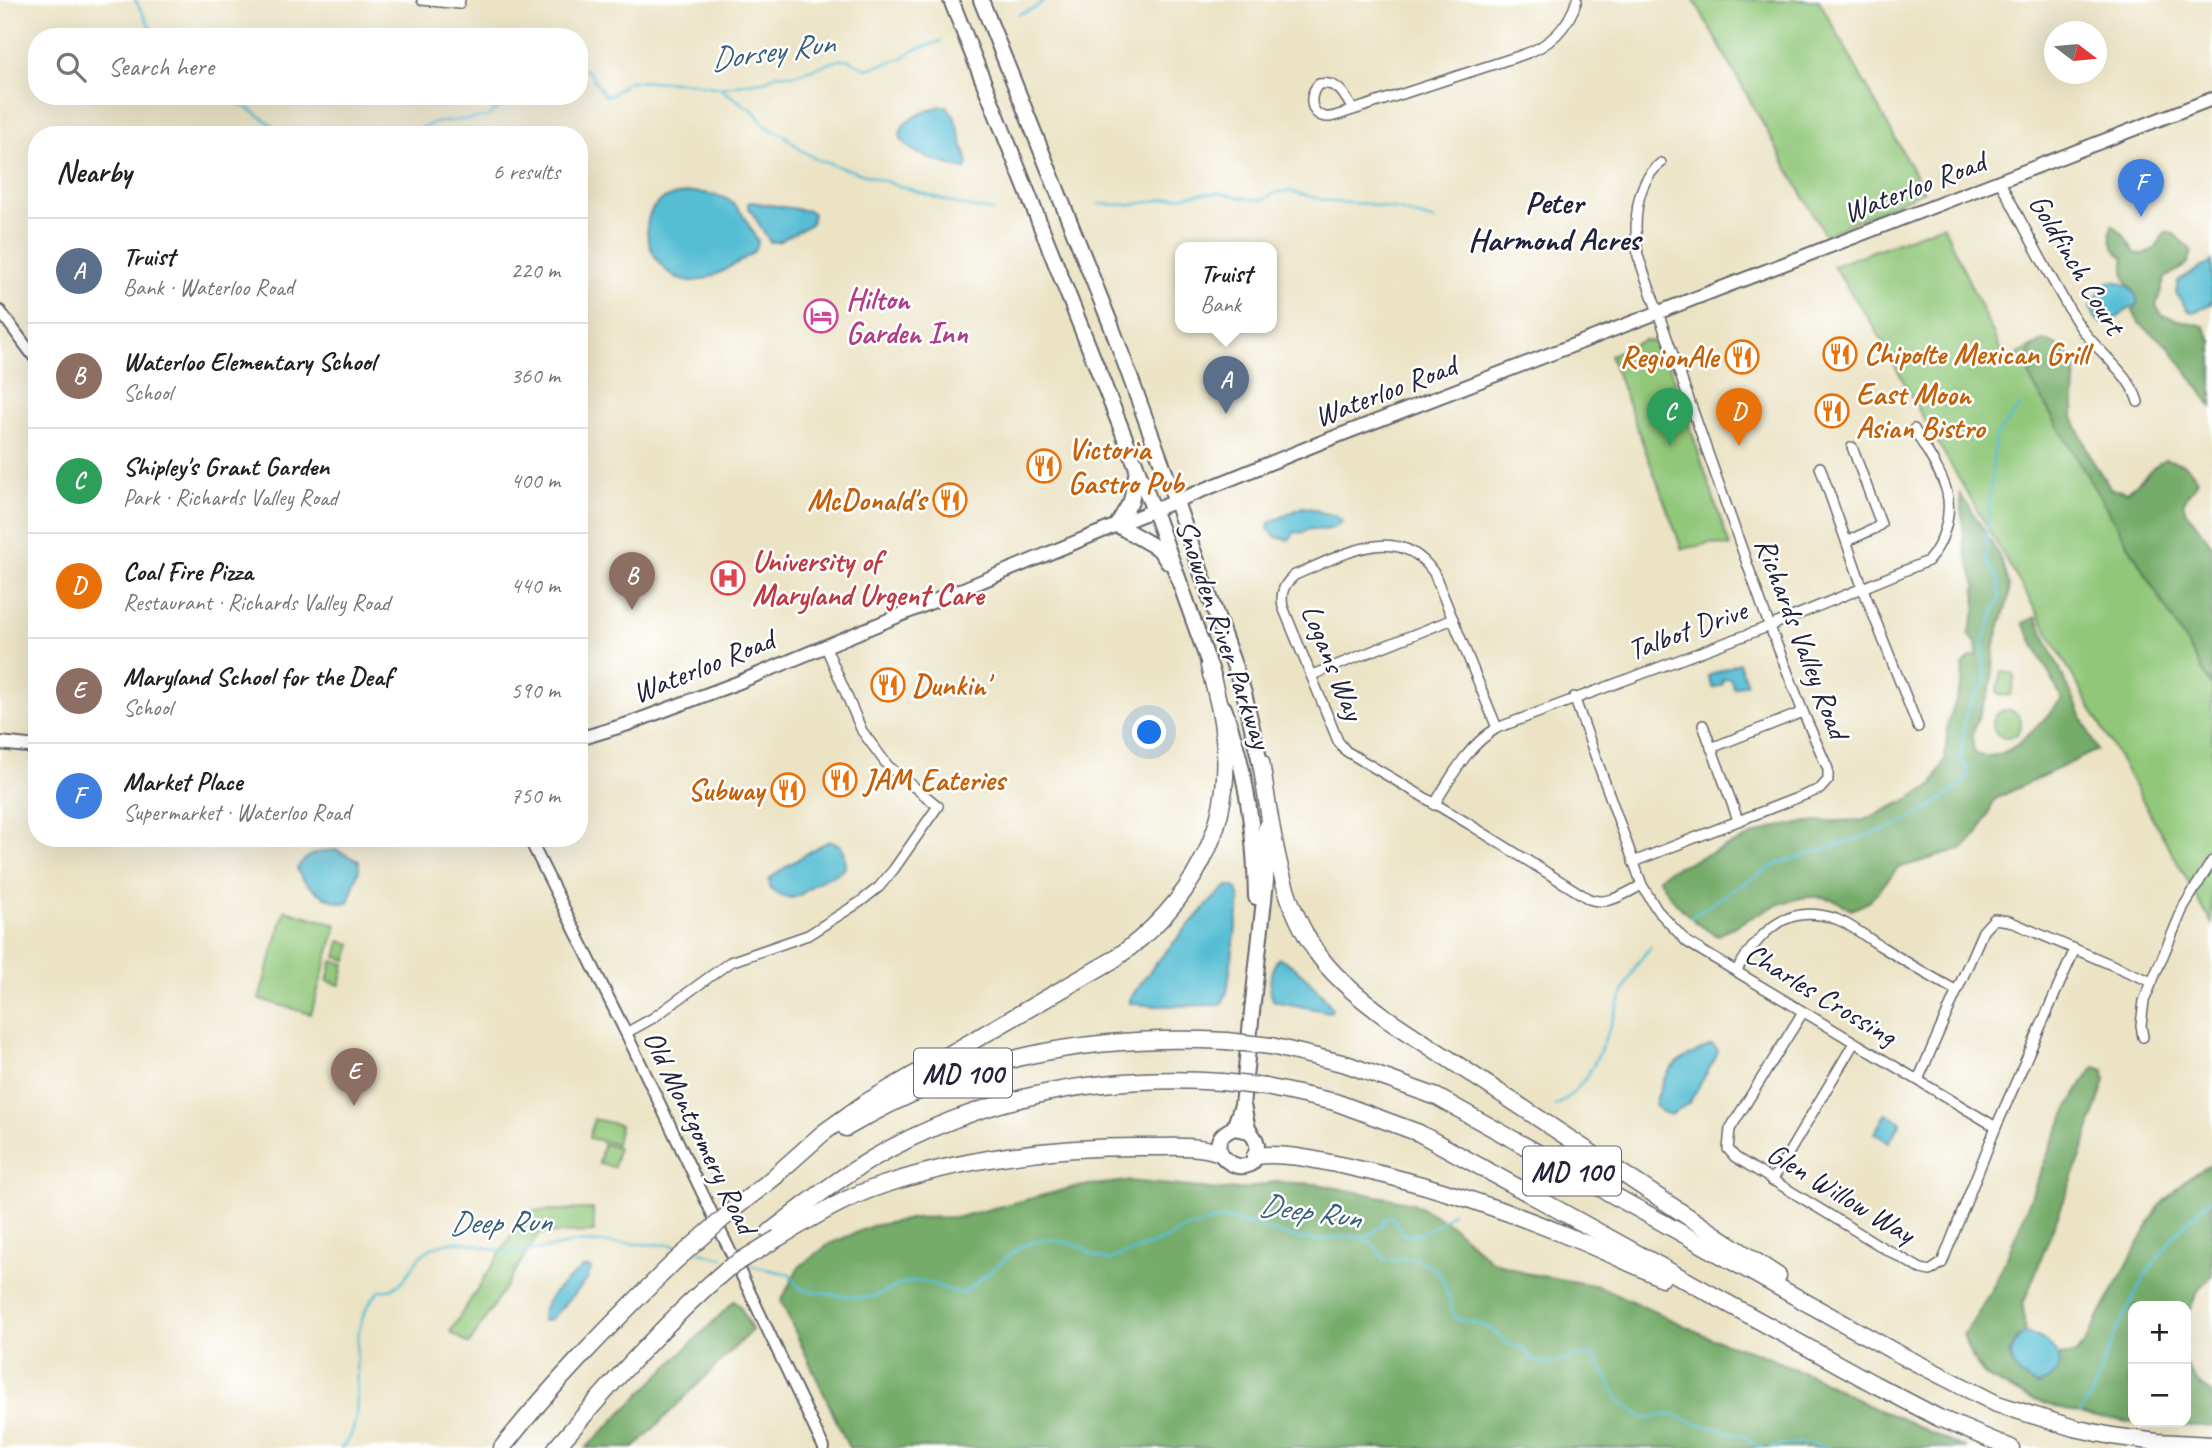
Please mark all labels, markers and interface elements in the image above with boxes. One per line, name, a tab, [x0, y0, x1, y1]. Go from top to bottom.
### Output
north arrow	[2044, 21, 2107, 84]
water label: Dorsey Run	[708, 22, 839, 80]
search box	[28, 28, 588, 105]
icon: search	[52, 48, 90, 86]
text: Search here	[108, 50, 214, 83]
street label: Waterloo Road	[1838, 141, 1994, 231]
text: Nearby	[56, 153, 132, 191]
text: 6 results	[493, 157, 560, 186]
pin: F	[2118, 159, 2164, 217]
district label: Peter Harmond Acres	[1468, 182, 1643, 260]
street label: Goldfinch Court	[2020, 187, 2135, 344]
text: Truist	[123, 240, 175, 273]
popup	[1175, 242, 1277, 333]
text: A	[73, 256, 85, 285]
text: 220 m	[511, 256, 560, 285]
text: Truist	[1200, 257, 1252, 290]
text: Bank · Waterloo Road	[123, 273, 294, 302]
place label: Hilton Garden Inn	[846, 280, 969, 352]
text: Bank	[1200, 290, 1241, 319]
hotel icon: Hilton Garden Inn	[802, 297, 840, 335]
restaurant icon: Chipolte Mexican Grill	[1821, 335, 1859, 373]
place label: Chipolte Mexican Grill	[1864, 335, 2094, 373]
place label: RegionAle	[1620, 338, 1721, 376]
restaurant icon: RegionAle	[1723, 338, 1761, 376]
text: Waterloo Elementary School	[123, 345, 375, 378]
street label: Waterloo Road	[1309, 345, 1465, 435]
pin: A	[1203, 356, 1249, 414]
text: B	[73, 361, 85, 390]
text: 360 m	[511, 361, 560, 390]
place label: East Moon Asian Bistro	[1856, 375, 1987, 447]
text: School	[123, 378, 172, 407]
pin: C	[1647, 388, 1693, 446]
pin: D	[1716, 388, 1762, 446]
restaurant icon: East Moon Asian Bistro	[1813, 392, 1851, 430]
place label: Victoria Gastro Pub	[1068, 430, 1186, 502]
restaurant icon: Victoria Gastro Pub	[1025, 447, 1063, 485]
text: Shipley's Grant Garden	[123, 450, 329, 483]
text: C	[74, 466, 84, 495]
text: 400 m	[511, 466, 560, 495]
place label: McDonald's	[807, 481, 929, 519]
restaurant icon: McDonald's	[931, 481, 969, 519]
text: Park · Richards Valley Road	[123, 483, 338, 512]
street label: Snowden River Parkway	[1167, 515, 1282, 756]
street label: Richards Valley Road	[1746, 532, 1859, 748]
place label: University of Maryland Urgent Care	[752, 542, 986, 615]
pin: B	[609, 552, 655, 610]
text: Coal Fire Pizza	[123, 555, 253, 588]
hospital icon: University of Maryland Urgent Care	[709, 559, 747, 597]
text: D	[72, 571, 86, 600]
text: 440 m	[511, 571, 560, 600]
text: Restaurant · Richards Valley Road	[123, 588, 390, 617]
street label: Talbot Drive	[1622, 590, 1754, 669]
street label: Logans Way	[1293, 599, 1374, 728]
street label: Waterloo Road	[627, 619, 783, 712]
text: Maryland School for the Deaf	[123, 660, 392, 693]
restaurant icon: Dunkin'	[869, 666, 907, 704]
place label: Dunkin'	[912, 666, 995, 704]
text: E	[73, 676, 85, 705]
text: 590 m	[511, 676, 560, 705]
text: School	[123, 693, 172, 722]
your location	[1132, 715, 1166, 749]
restaurant icon: JAM Eateries	[821, 761, 859, 799]
place label: JAM Eateries	[862, 761, 1008, 799]
text: Market Place	[123, 765, 242, 798]
place label: Subway	[688, 771, 767, 809]
restaurant icon: Subway	[769, 771, 807, 809]
text: F	[74, 781, 84, 810]
text: 750 m	[511, 781, 560, 810]
text: Supermarket · Waterloo Road	[123, 798, 351, 827]
street label: Charles Crossing	[1738, 934, 1906, 1055]
street label: Old Montgomery Road	[634, 1024, 767, 1244]
pin: E	[331, 1048, 377, 1106]
road number: MD 100	[914, 1048, 1012, 1098]
street label: Glen Willow Way	[1760, 1134, 1924, 1253]
road number: MD 100	[1523, 1146, 1621, 1196]
water label: Deep Run	[1257, 1184, 1366, 1239]
water label: Deep Run	[449, 1201, 554, 1243]
map controls	[2128, 1301, 2191, 1427]
button: +	[2128, 1301, 2191, 1364]
button: −	[2128, 1364, 2191, 1427]

